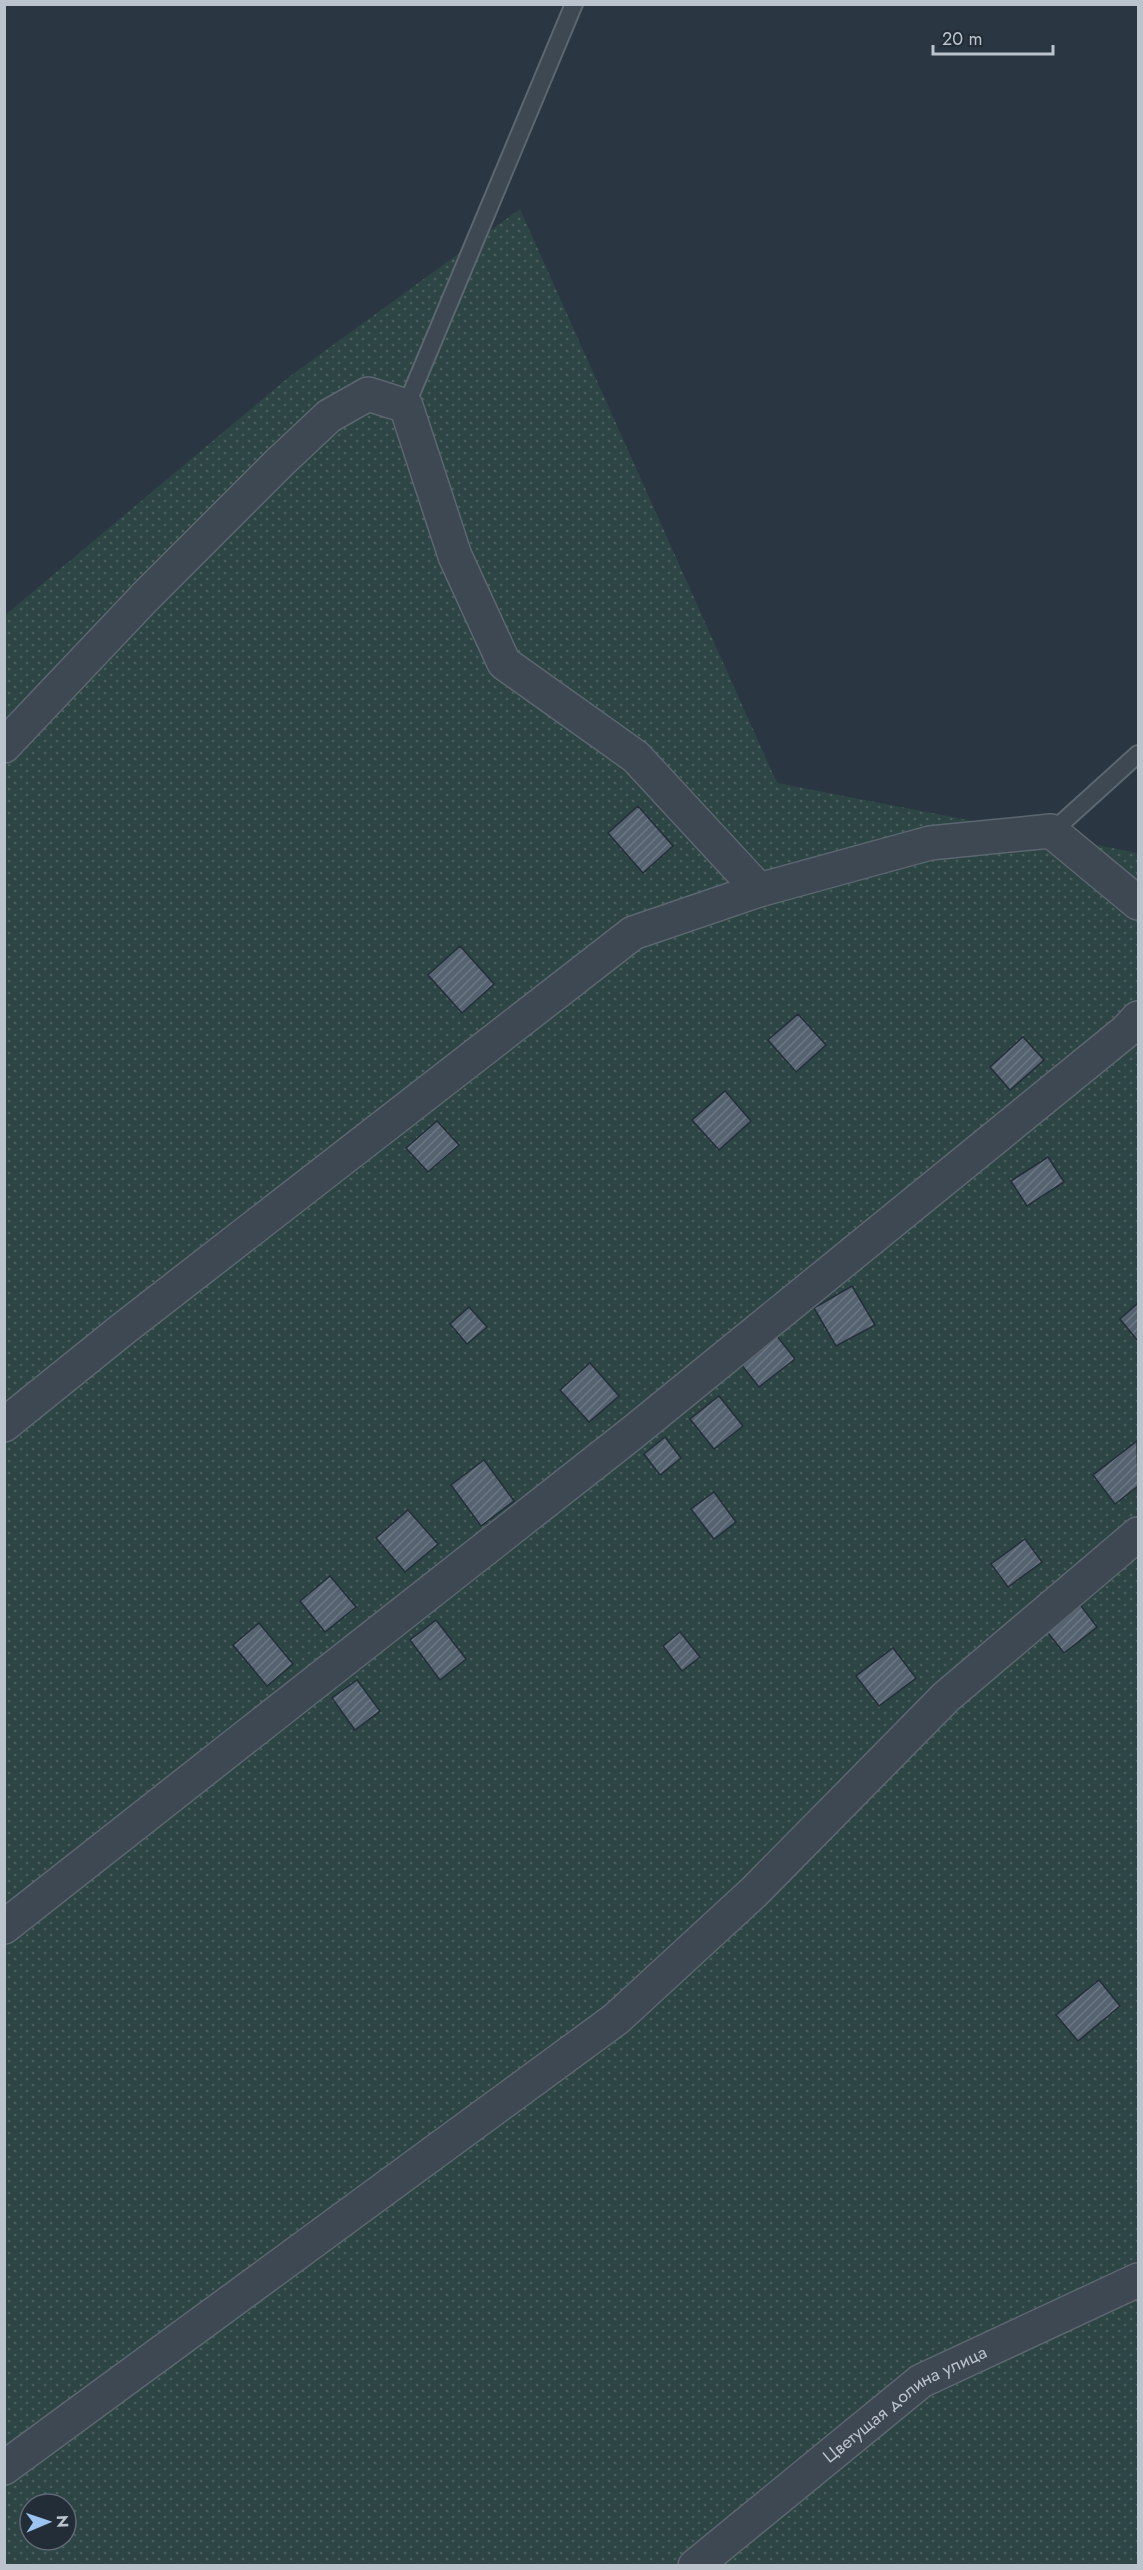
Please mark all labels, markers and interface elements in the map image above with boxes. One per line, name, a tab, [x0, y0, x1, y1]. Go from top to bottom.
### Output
scale bar	[933, 18, 1053, 56]
text: 20 m	[942, 26, 982, 52]
street label: Цветущая долина улица	[817, 2339, 991, 2469]
north arrow	[18, 2492, 78, 2552]
text: N	[51, 2515, 74, 2528]

